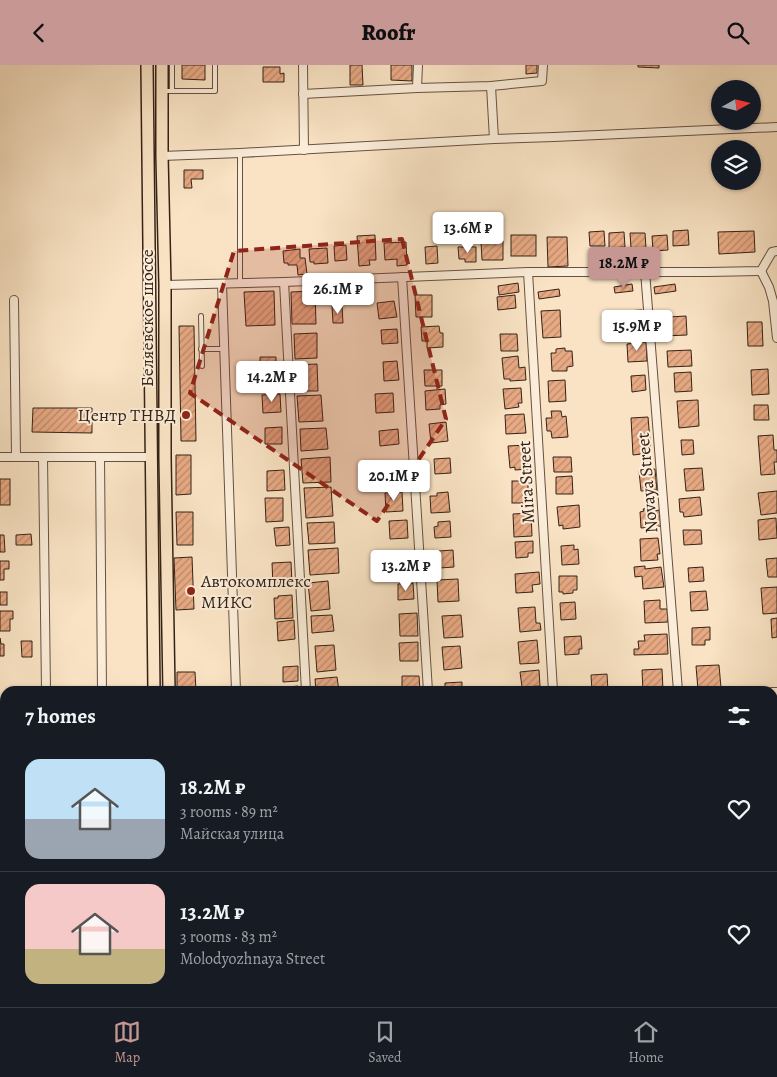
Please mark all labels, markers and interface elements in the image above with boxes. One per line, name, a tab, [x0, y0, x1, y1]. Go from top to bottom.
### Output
text: Roofr	[362, 18, 415, 48]
icon: back	[25, 19, 53, 47]
icon: search	[724, 19, 752, 47]
north arrow	[711, 80, 761, 130]
map controls	[711, 80, 761, 190]
button: layers	[711, 140, 761, 190]
pin: 13.6M ₽	[422, 211, 514, 254]
text: 13.6M ₽	[444, 217, 492, 239]
pin: 18.2M ₽	[578, 247, 670, 289]
street label: Беляевское шоссе	[135, 249, 159, 387]
text: 18.2M ₽	[599, 252, 649, 274]
pin: 26.1M ₽	[292, 273, 384, 315]
text: 26.1M ₽	[313, 278, 363, 300]
pin: 15.9M ₽	[591, 309, 683, 352]
text: 15.9M ₽	[613, 315, 661, 337]
pin: 14.2M ₽	[226, 361, 318, 403]
text: 14.2M ₽	[247, 366, 297, 388]
place label: Центр ТНВД	[78, 403, 176, 427]
marker: Центр ТНВД	[180, 409, 192, 421]
street label: Novaya Street	[631, 432, 663, 534]
street label: Mira Street	[512, 440, 540, 524]
pin: 20.1M ₽	[348, 459, 440, 502]
text: 20.1M ₽	[369, 465, 419, 487]
pin: 13.2M ₽	[360, 549, 452, 592]
text: 13.2M ₽	[381, 555, 431, 577]
place label: Автокомплекс МИКС	[200, 569, 311, 614]
marker: Автокомплекс МИКС	[185, 585, 197, 597]
text: 7 homes	[25, 702, 96, 730]
icon: filters	[725, 702, 753, 730]
text: 18.2M ₽	[180, 773, 246, 801]
icon: home	[65, 779, 125, 839]
icon: heart	[725, 795, 753, 823]
text: 3 rooms · 89 m²	[180, 801, 278, 823]
text: Майская улица	[180, 823, 284, 845]
text: 13.2M ₽	[180, 898, 244, 926]
icon: home	[65, 904, 125, 964]
icon: heart	[725, 920, 753, 948]
text: 3 rooms · 83 m²	[180, 926, 277, 948]
text: Molodyozhnaya Street	[180, 948, 325, 970]
tab: Map	[113, 1018, 141, 1067]
tab: Saved	[368, 1018, 402, 1067]
tab: Home	[628, 1018, 664, 1067]

